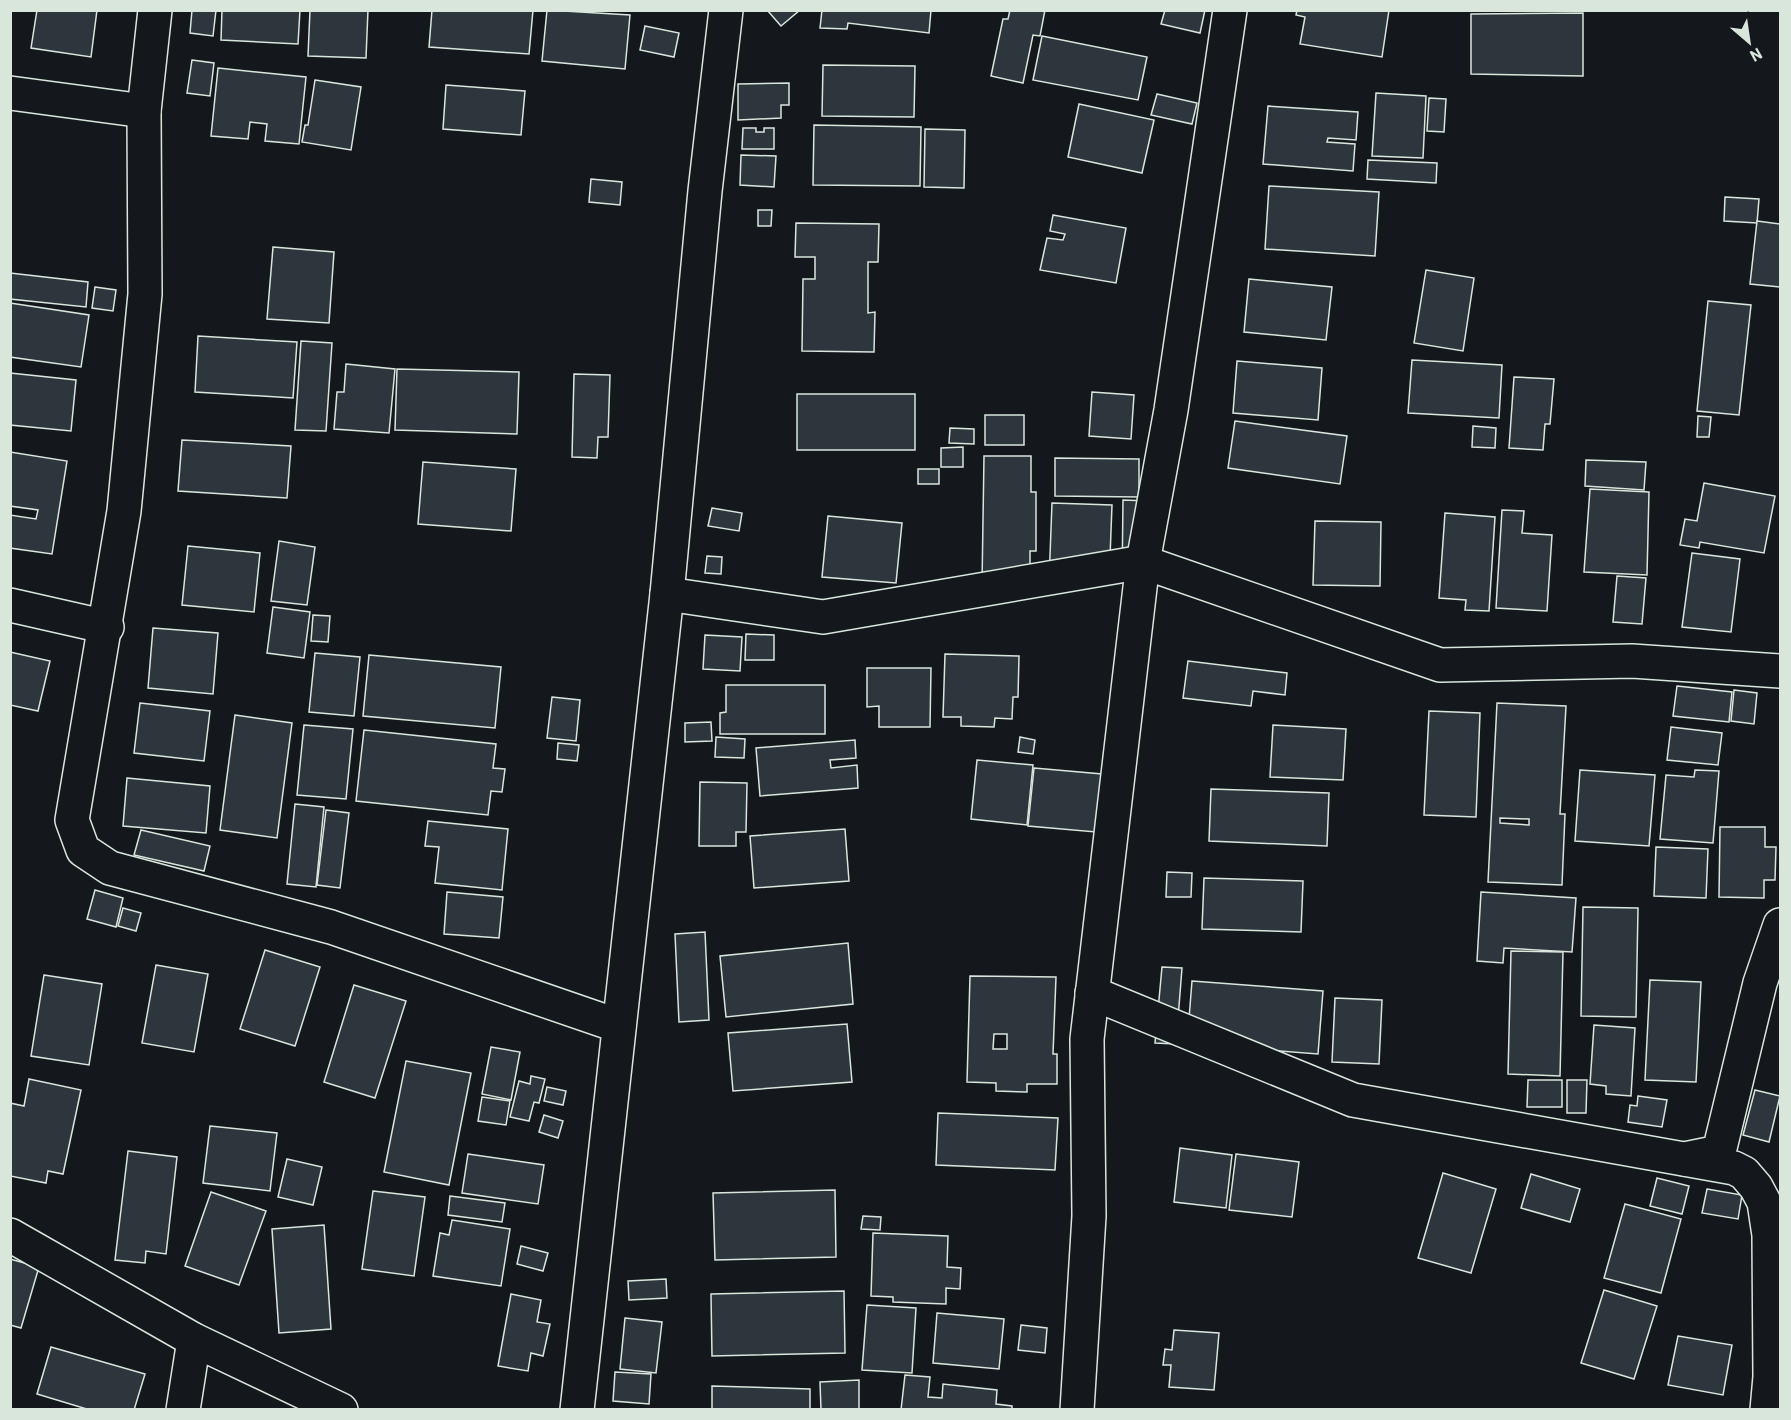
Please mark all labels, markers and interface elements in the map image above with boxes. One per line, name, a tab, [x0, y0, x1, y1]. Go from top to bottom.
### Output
north arrow	[1719, 12, 1779, 72]
text: N	[1747, 45, 1766, 66]

